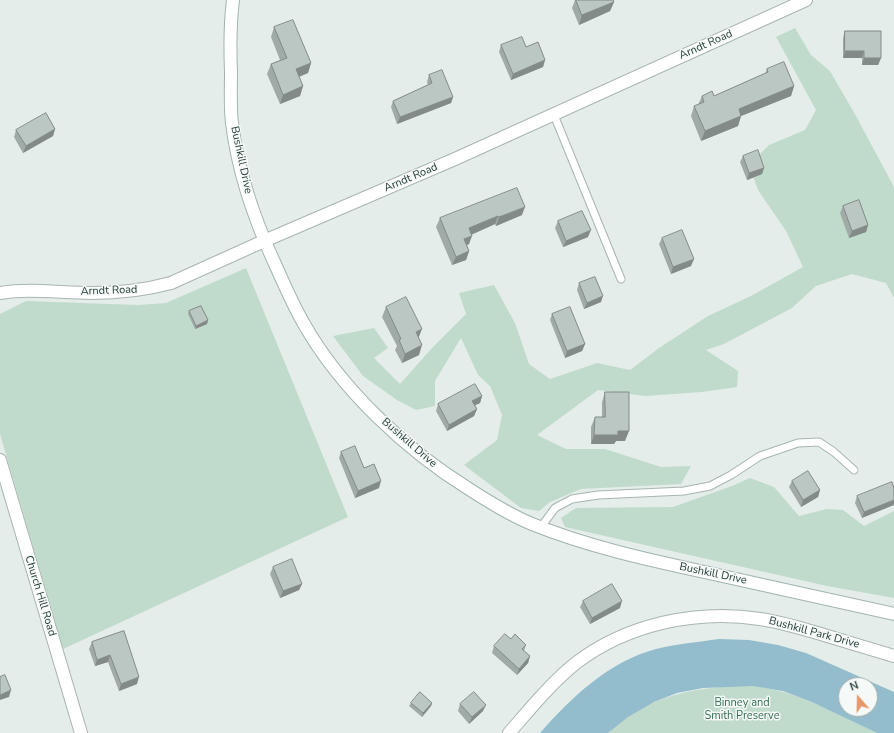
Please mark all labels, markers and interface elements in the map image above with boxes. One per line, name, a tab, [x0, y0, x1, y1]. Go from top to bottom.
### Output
street label: Arndt Road	[677, 27, 735, 63]
street label: Bushkill Drive	[227, 125, 255, 195]
street label: Arndt Road	[382, 161, 440, 195]
street label: Arndt Road	[80, 283, 138, 299]
street label: Bushkill Drive	[379, 416, 439, 470]
street label: Church Hill Road	[21, 554, 59, 638]
street label: Bushkill Drive	[678, 560, 748, 588]
street label: Bushkill Park Drive	[767, 615, 861, 651]
north arrow	[838, 677, 878, 717]
text: N	[848, 678, 860, 695]
park label: Binney and Smith Preserve	[704, 696, 780, 722]

